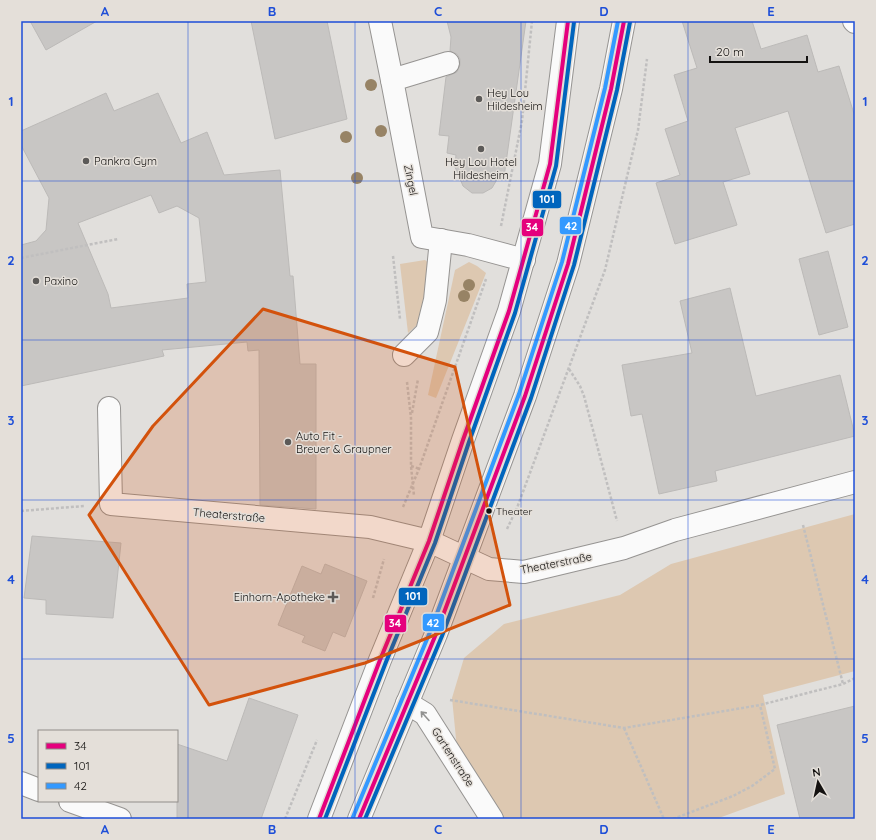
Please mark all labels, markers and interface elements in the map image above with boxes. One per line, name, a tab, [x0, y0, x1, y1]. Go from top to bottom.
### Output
text: A	[101, 3, 110, 19]
text: B	[268, 3, 276, 19]
text: C	[434, 3, 442, 19]
text: D	[599, 3, 609, 19]
text: E	[767, 3, 775, 19]
scale bar	[710, 38, 807, 64]
text: 20 m	[716, 44, 744, 59]
place label: Hey Lou Hildesheim	[487, 86, 543, 113]
text: 1	[8, 93, 14, 109]
text: 1	[862, 93, 868, 109]
marker: Hey Lou Hildesheim	[474, 94, 484, 104]
marker: Hey Lou Hotel Hildesheim	[476, 144, 486, 154]
place label: Pankra Gym	[94, 154, 157, 168]
place label: Hey Lou Hotel Hildesheim	[445, 155, 517, 182]
marker: Pankra Gym	[81, 156, 91, 166]
street label: Zingel	[401, 163, 421, 197]
line badge: 101	[532, 190, 562, 209]
text: 101	[539, 192, 555, 206]
line badge: 42	[559, 216, 582, 235]
line badge: 34	[521, 218, 544, 237]
text: 42	[565, 219, 577, 233]
text: 34	[526, 220, 539, 234]
text: 2	[7, 252, 15, 268]
text: 2	[861, 252, 869, 268]
place label: Paxino	[44, 274, 78, 288]
marker: Paxino	[31, 276, 41, 286]
text: 3	[8, 412, 15, 428]
text: 3	[862, 412, 869, 428]
place label: Auto Fit - Breuer & Graupner	[296, 429, 392, 456]
marker: Auto Fit - Breuer & Graupner	[283, 437, 293, 447]
street label: Theaterstraße	[192, 505, 266, 525]
place label: Theater	[496, 505, 532, 518]
marker: Theater	[484, 506, 494, 516]
street label: Theaterstraße	[519, 549, 593, 577]
text: 4	[7, 571, 15, 587]
text: 4	[861, 571, 869, 587]
line badge: 101	[398, 587, 428, 606]
text: 101	[405, 589, 421, 603]
place label: Einhorn-Apotheke	[234, 590, 325, 604]
marker: Einhorn-Apotheke	[328, 592, 338, 602]
line badge: 42	[422, 613, 445, 632]
line badge: 34	[384, 614, 407, 633]
text: 34	[389, 616, 402, 630]
text: 42	[427, 616, 439, 630]
one-way arrow	[421, 711, 430, 721]
street label: Gartenstraße	[429, 725, 477, 789]
text: 5	[7, 730, 15, 746]
legend	[38, 730, 178, 802]
text: 5	[861, 730, 869, 746]
text: 34	[74, 738, 87, 753]
text: 101	[74, 758, 90, 773]
north arrow	[798, 762, 838, 802]
text: N	[811, 765, 822, 780]
text: 42	[74, 778, 87, 793]
text: A	[101, 821, 110, 837]
text: B	[268, 821, 276, 837]
text: C	[434, 821, 442, 837]
text: D	[599, 821, 609, 837]
text: E	[767, 821, 775, 837]

